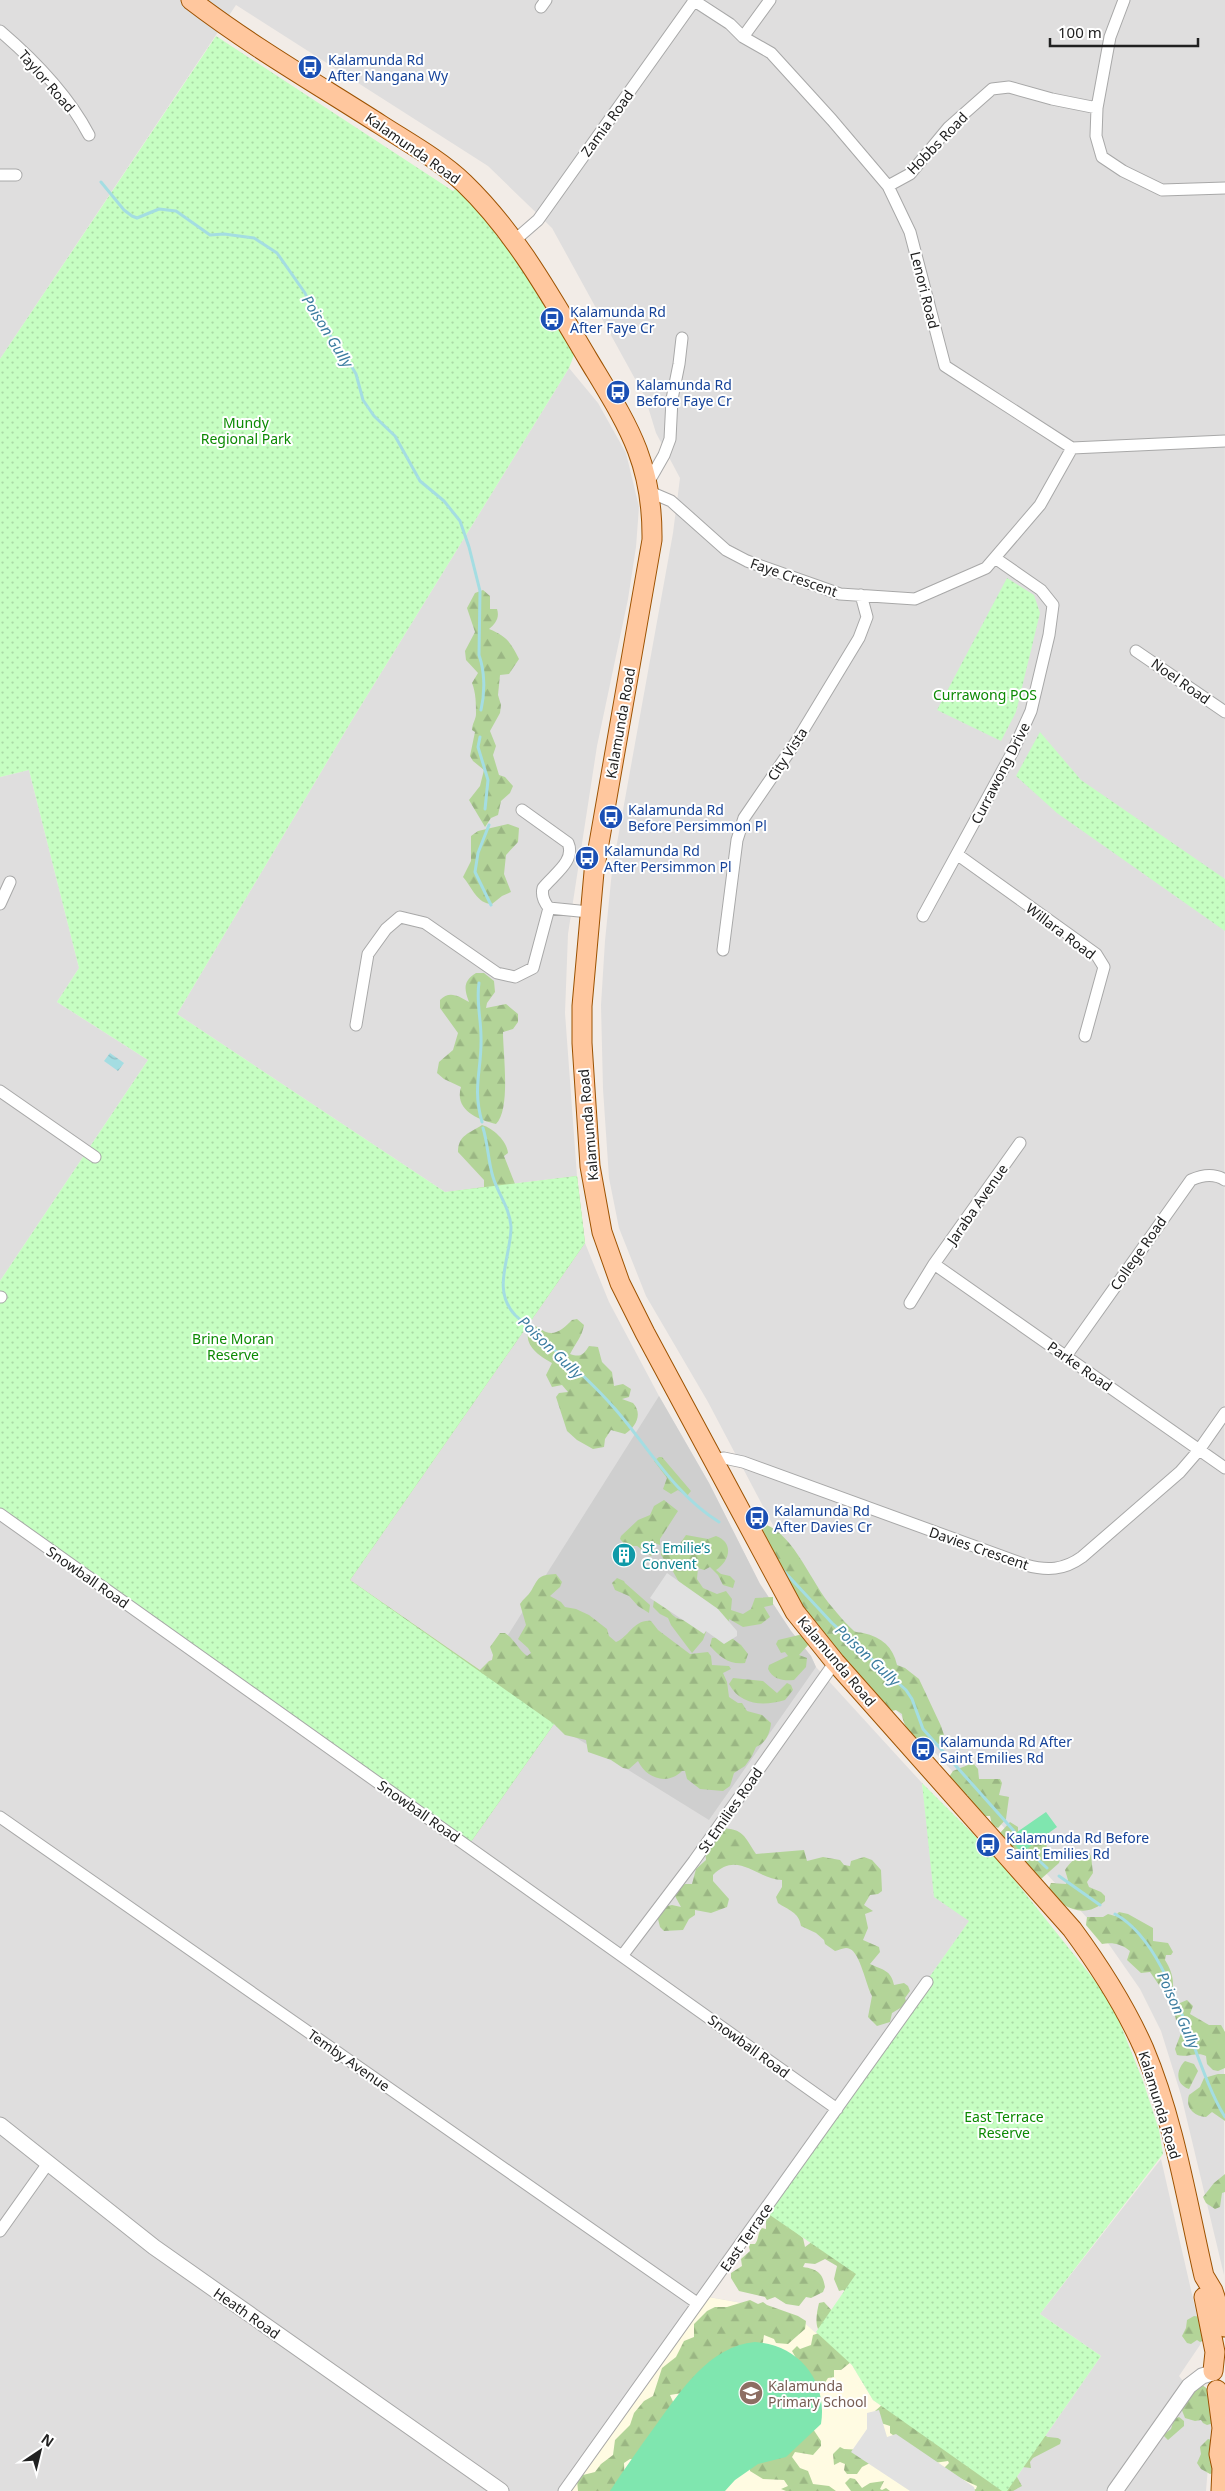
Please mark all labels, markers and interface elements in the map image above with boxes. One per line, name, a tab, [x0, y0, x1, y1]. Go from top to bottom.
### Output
scale bar	[1050, 15, 1198, 47]
text: 100 m	[1058, 22, 1102, 42]
street label: Taylor Road	[15, 46, 79, 116]
place label: Kalamunda Rd After Nangana Wy	[328, 50, 449, 85]
bus stop icon: Kalamunda Rd After Nangana Wy	[297, 54, 323, 80]
street label: Zamia Road	[576, 86, 638, 160]
street label: Kalamunda Road	[362, 108, 464, 188]
street label: Hobbs Road	[902, 108, 972, 178]
street label: Lenori Road	[906, 249, 944, 331]
water label: Poison Gully	[298, 291, 359, 372]
place label: Kalamunda Rd After Faye Cr	[570, 302, 666, 337]
bus stop icon: Kalamunda Rd After Faye Cr	[539, 306, 565, 332]
place label: Kalamunda Rd Before Faye Cr	[636, 375, 732, 410]
bus stop icon: Kalamunda Rd Before Faye Cr	[605, 379, 631, 405]
park label: Mundy Regional Park	[201, 413, 292, 448]
street label: Faye Crescent	[748, 553, 840, 601]
street label: Noel Road	[1148, 654, 1214, 708]
street label: Kalamunda Road	[601, 666, 639, 780]
park label: Currawong POS	[933, 685, 1037, 704]
street label: Currawong Drive	[966, 719, 1034, 827]
street label: City Vista	[763, 724, 811, 784]
place label: Kalamunda Rd Before Persimmon Pl	[628, 800, 767, 835]
bus stop icon: Kalamunda Rd Before Persimmon Pl	[598, 804, 624, 830]
place label: Kalamunda Rd After Persimmon Pl	[604, 841, 732, 876]
bus stop icon: Kalamunda Rd After Persimmon Pl	[574, 845, 600, 871]
street label: Willara Road	[1022, 899, 1100, 963]
street label: Kalamunda Road	[574, 1068, 602, 1182]
street label: Jaraba Avenue	[941, 1160, 1012, 1250]
street label: College Road	[1105, 1212, 1171, 1294]
water label: Poison Gully	[515, 1311, 588, 1383]
park label: Brine Moran Reserve	[192, 1329, 274, 1364]
street label: Parke Road	[1044, 1337, 1116, 1395]
place label: Kalamunda Rd After Davies Cr	[774, 1501, 872, 1536]
bus stop icon: Kalamunda Rd After Davies Cr	[744, 1505, 770, 1531]
street label: Davies Crescent	[927, 1522, 1031, 1574]
place label: St. Emilie’s Convent	[642, 1538, 711, 1573]
street label: Snowball Road	[43, 1542, 133, 1612]
building icon: St. Emilie’s Convent	[611, 1542, 637, 1568]
street label: Kalamunda Road	[794, 1612, 880, 1710]
water label: Poison Gully	[831, 1620, 906, 1691]
place label: Kalamunda Rd After Saint Emilies Rd	[940, 1732, 1072, 1767]
bus stop icon: Kalamunda Rd After Saint Emilies Rd	[910, 1736, 936, 1762]
street label: St Emilies Road	[694, 1764, 766, 1856]
street label: Snowball Road	[374, 1776, 464, 1846]
place label: Kalamunda Rd Before Saint Emilies Rd	[1006, 1828, 1149, 1863]
bus stop icon: Kalamunda Rd Before Saint Emilies Rd	[975, 1832, 1001, 1858]
water label: Poison Gully	[1153, 1969, 1205, 2052]
street label: Snowball Road	[704, 2010, 794, 2082]
street label: Temby Avenue	[304, 2025, 394, 2095]
street label: Kalamunda Road	[1135, 2049, 1185, 2161]
park label: East Terrace Reserve	[964, 2107, 1044, 2142]
street label: East Terrace	[715, 2199, 777, 2275]
street label: Heath Road	[210, 2283, 284, 2343]
place label: Kalamunda Primary School	[768, 2376, 867, 2411]
school or university icon: Kalamunda Primary School	[738, 2380, 764, 2406]
north arrow	[15, 2426, 65, 2476]
text: N	[38, 2429, 58, 2451]

